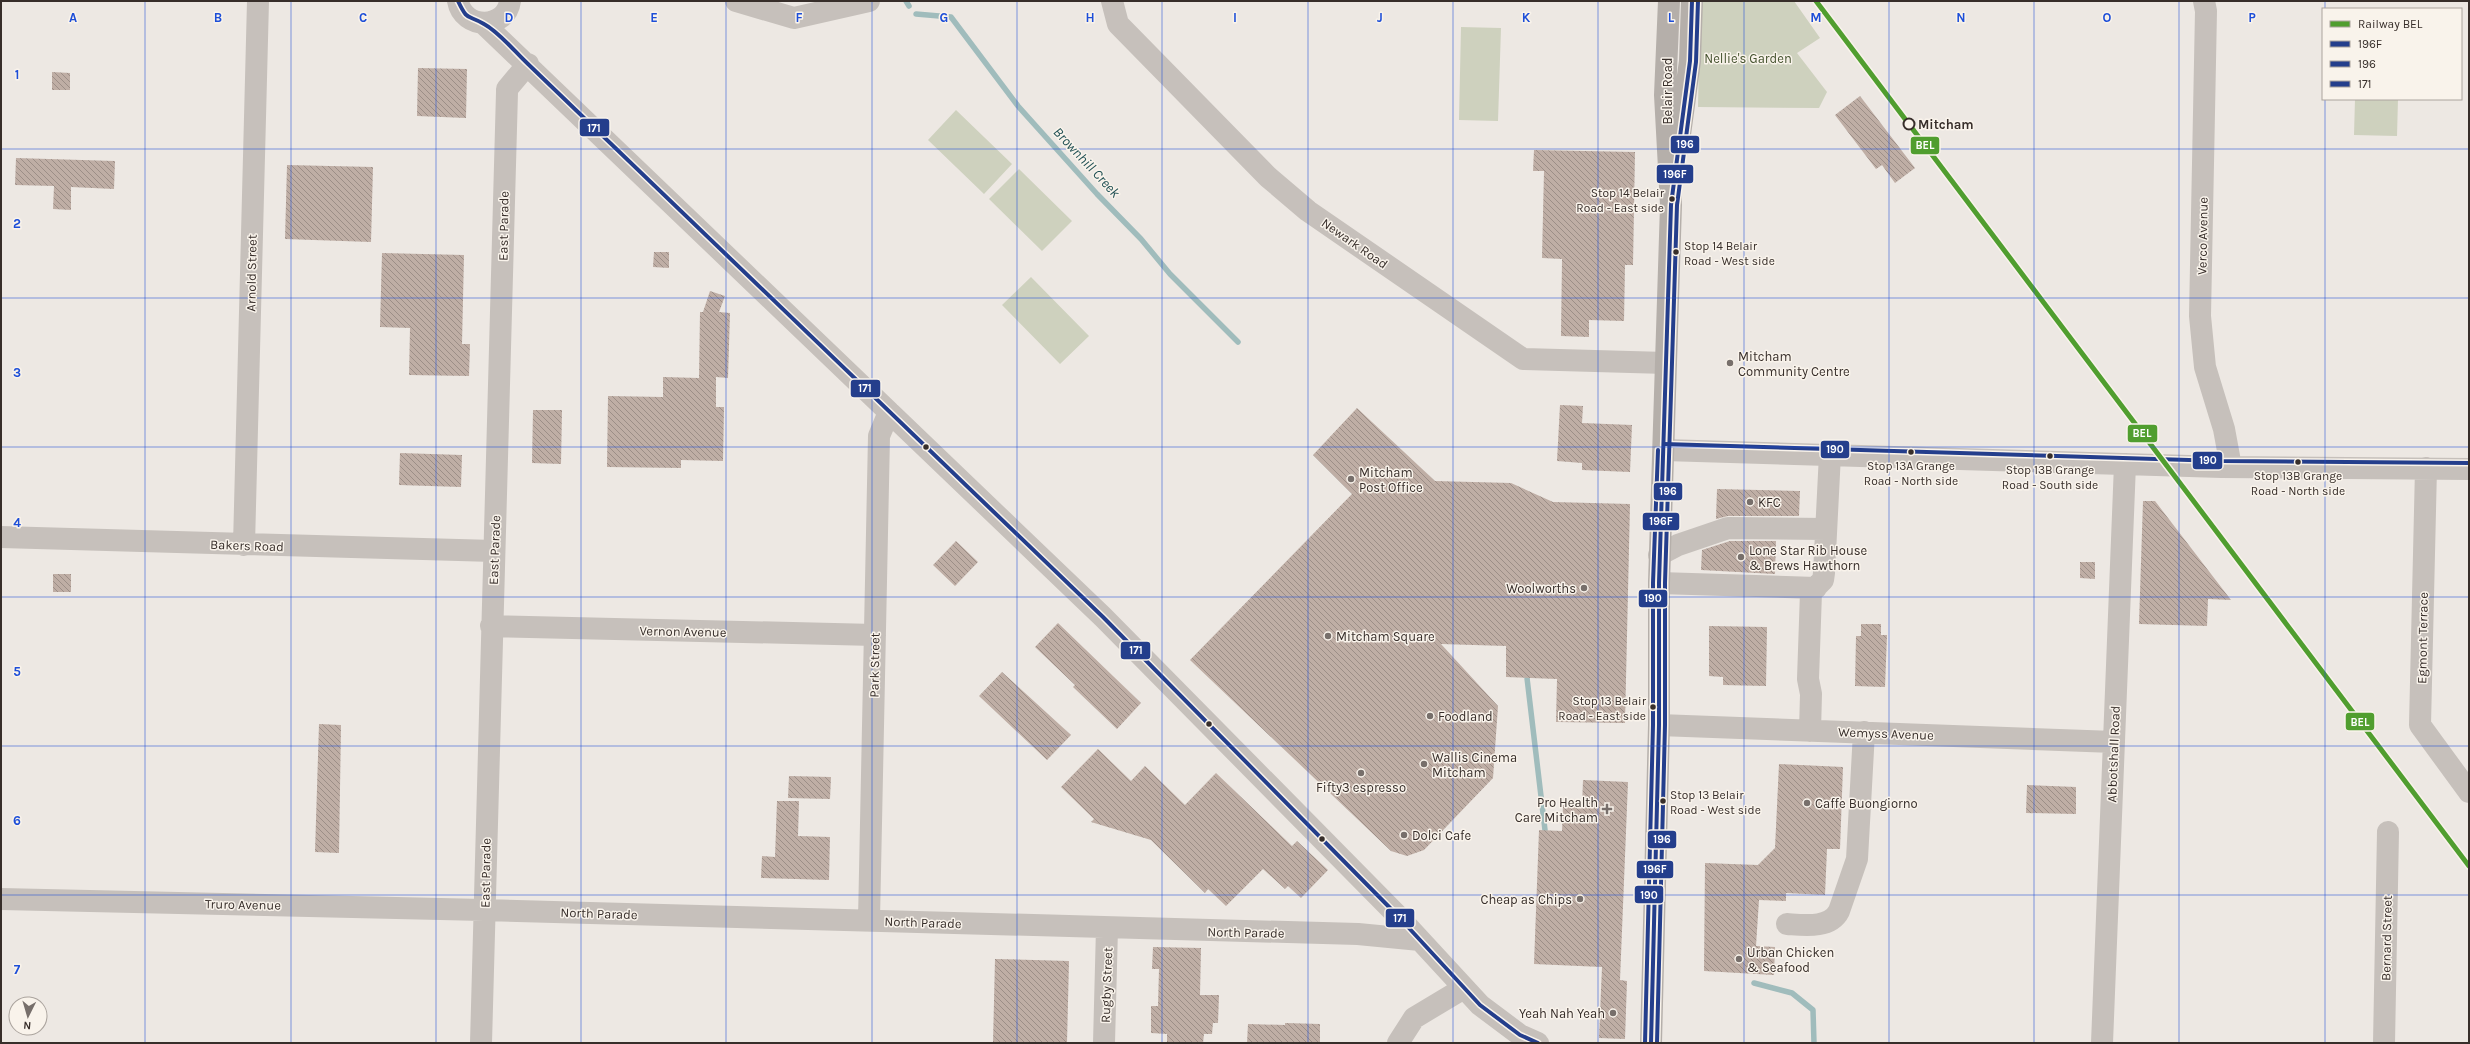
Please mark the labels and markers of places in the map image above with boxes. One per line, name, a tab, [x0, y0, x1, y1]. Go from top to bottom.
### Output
marker: Mitcham	[1902, 117, 1916, 131]
place label: Mitcham	[1918, 117, 1974, 132]
place label: Stop 14 Belair Road - East side	[1576, 186, 1665, 215]
marker: Stop 14 Belair Road - East side	[1667, 194, 1677, 204]
place label: Stop 14 Belair Road - West side	[1684, 239, 1775, 268]
marker: Stop 14 Belair Road - West side	[1671, 247, 1681, 257]
place label: Mitcham Community Centre	[1738, 349, 1850, 379]
marker: Mitcham Community Centre	[1725, 358, 1735, 368]
unlabelled marker	[921, 442, 931, 452]
marker: Stop 13A Grange Road - North side	[1906, 447, 1916, 457]
marker: Stop 13B Grange Road - South side	[2045, 451, 2055, 461]
marker: Stop 13B Grange Road - North side	[2293, 457, 2303, 467]
place label: Stop 13A Grange Road - North side	[1864, 459, 1958, 488]
place label: Stop 13B Grange Road - South side	[2002, 463, 2098, 492]
place label: Mitcham Post Office	[1359, 465, 1423, 495]
place label: Stop 13B Grange Road - North side	[2251, 469, 2345, 498]
marker: Mitcham Post Office	[1346, 474, 1356, 484]
place label: KFC	[1758, 495, 1781, 510]
marker: KFC	[1745, 497, 1755, 507]
place label: Lone Star Rib House & Brews Hawthorn	[1749, 543, 1868, 573]
marker: Lone Star Rib House & Brews Hawthorn	[1736, 552, 1746, 562]
place label: Woolworths	[1506, 581, 1576, 596]
marker: Woolworths	[1579, 583, 1589, 593]
place label: Mitcham Square	[1336, 629, 1435, 645]
marker: Mitcham Square	[1323, 631, 1333, 641]
place label: Stop 13 Belair Road - East side	[1558, 694, 1647, 723]
marker: Stop 13 Belair Road - East side	[1648, 702, 1658, 712]
place label: Foodland	[1438, 709, 1493, 724]
marker: Foodland	[1425, 711, 1435, 721]
unlabelled marker	[1204, 719, 1214, 729]
place label: Wallis Cinema Mitcham	[1432, 750, 1517, 780]
marker: Wallis Cinema Mitcham	[1419, 759, 1429, 769]
marker: Fifty3 espresso	[1356, 768, 1366, 778]
place label: Fifty3 espresso	[1316, 780, 1406, 795]
place label: Stop 13 Belair Road - West side	[1670, 788, 1761, 817]
place label: Pro Health Care Mitcham	[1515, 795, 1598, 825]
marker: Stop 13 Belair Road - West side	[1658, 796, 1668, 806]
place label: Caffe Buongiorno	[1815, 796, 1918, 811]
marker: Caffe Buongiorno	[1802, 798, 1812, 808]
marker: Pro Health Care Mitcham	[1601, 803, 1613, 815]
place label: Dolci Cafe	[1412, 828, 1472, 843]
marker: Dolci Cafe	[1399, 830, 1409, 840]
unlabelled marker	[1317, 834, 1327, 844]
place label: Cheap as Chips	[1480, 892, 1572, 907]
marker: Cheap as Chips	[1575, 894, 1585, 904]
place label: Urban Chicken & Seafood	[1747, 945, 1834, 975]
marker: Urban Chicken & Seafood	[1734, 954, 1744, 964]
place label: Yeah Nah Yeah	[1519, 1006, 1605, 1021]
marker: Yeah Nah Yeah	[1608, 1008, 1618, 1018]

